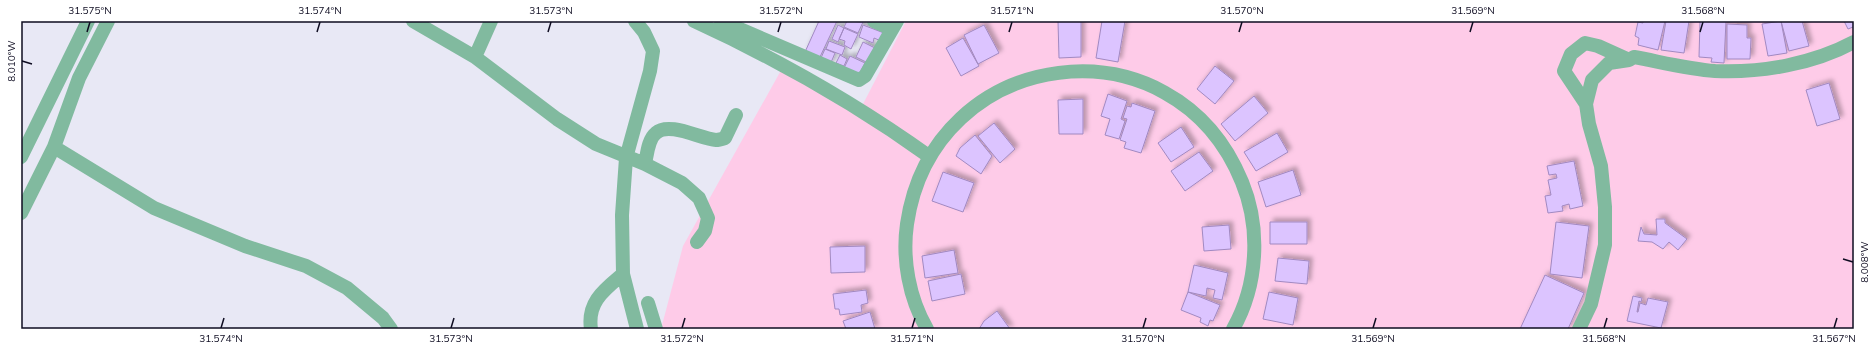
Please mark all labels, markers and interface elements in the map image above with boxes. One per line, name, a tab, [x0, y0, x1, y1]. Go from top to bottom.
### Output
text: 31.575°N	[68, 4, 112, 17]
text: 31.574°N	[298, 4, 342, 17]
text: 31.573°N	[529, 4, 573, 17]
text: 31.572°N	[759, 4, 803, 17]
text: 31.571°N	[990, 4, 1034, 17]
text: 31.570°N	[1220, 4, 1264, 17]
text: 31.569°N	[1451, 4, 1495, 17]
text: 31.568°N	[1681, 4, 1725, 17]
text: 8.010°W	[5, 40, 18, 82]
text: 8.008°W	[1858, 241, 1871, 283]
text: 31.574°N	[199, 332, 243, 345]
text: 31.573°N	[429, 332, 473, 345]
text: 31.572°N	[660, 332, 704, 345]
text: 31.571°N	[890, 332, 934, 345]
text: 31.570°N	[1121, 332, 1165, 345]
text: 31.569°N	[1351, 332, 1395, 345]
text: 31.568°N	[1582, 332, 1626, 345]
text: 31.567°N	[1812, 332, 1856, 345]

